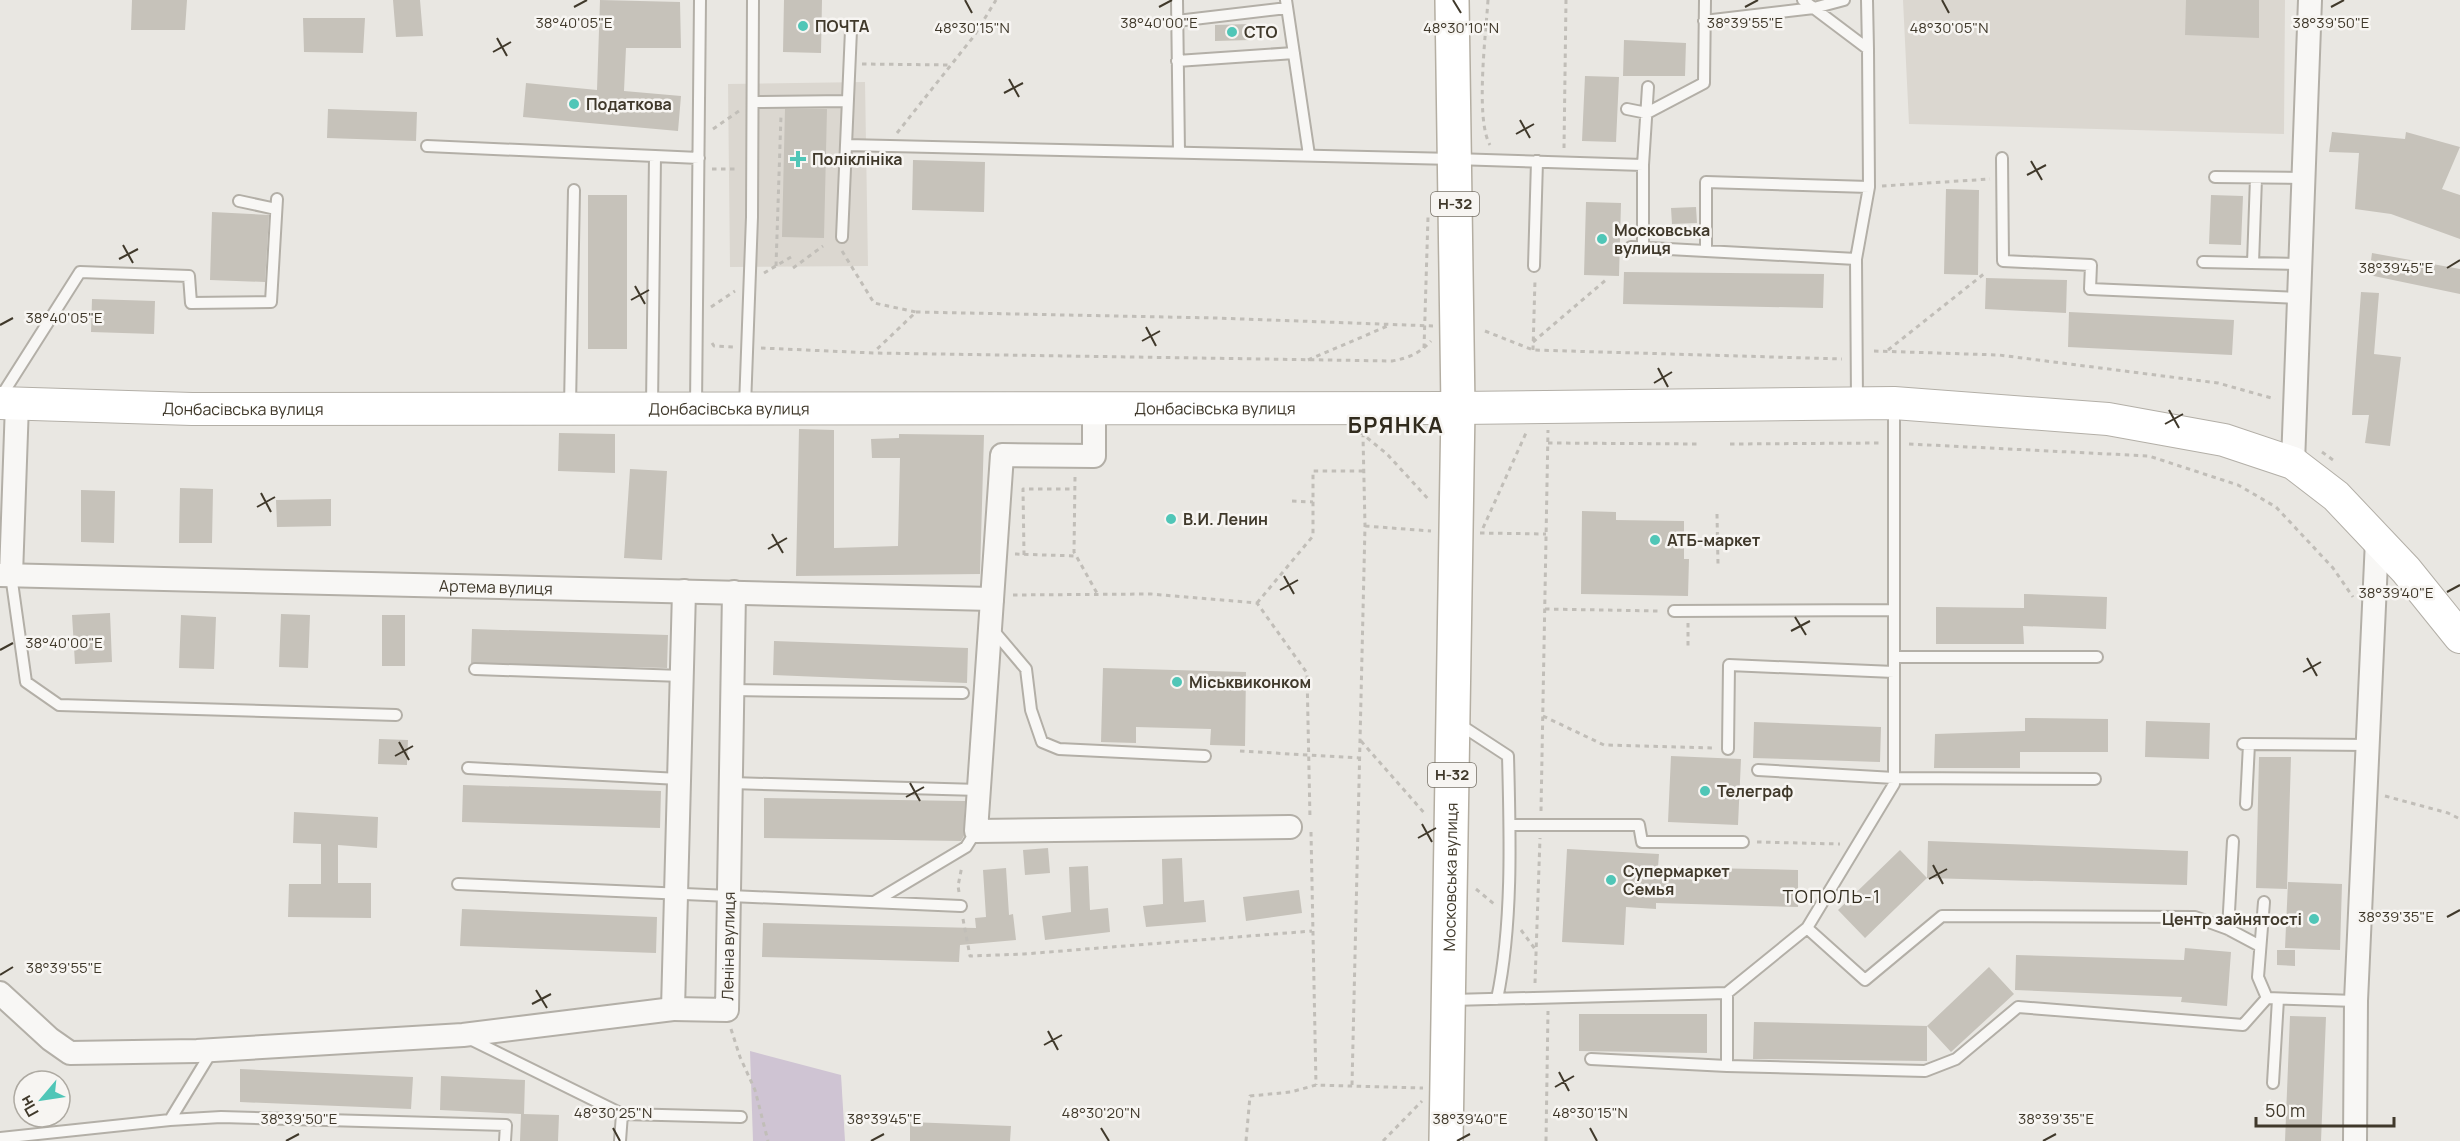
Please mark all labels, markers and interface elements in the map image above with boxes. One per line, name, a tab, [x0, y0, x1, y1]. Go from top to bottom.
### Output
text: 38°40'05"E	[535, 12, 613, 33]
text: 38°40'00"E	[1120, 12, 1198, 33]
text: 38°39'55"E	[1707, 12, 1783, 33]
text: 38°39'50"E	[2293, 12, 2369, 33]
place label: ПОЧТА	[815, 15, 870, 37]
text: 48°30'15"N	[934, 17, 1010, 38]
text: 48°30'10"N	[1423, 17, 1499, 38]
text: 48°30'05"N	[1910, 17, 1988, 38]
marker: ПОЧТА	[796, 19, 810, 33]
place label: СТО	[1244, 21, 1278, 43]
marker: СТО	[1225, 25, 1239, 39]
place label: Податкова	[586, 93, 672, 115]
marker: Податкова	[567, 97, 581, 111]
place label: Поліклініка	[812, 148, 903, 170]
marker: Поліклініка	[789, 150, 807, 168]
road number: Н-32	[1431, 192, 1479, 216]
place label: Московська вулиця	[1614, 219, 1710, 259]
marker: Московська вулиця	[1595, 232, 1609, 246]
text: 38°39'45"E	[2359, 257, 2433, 278]
text: 38°40'05"E	[25, 307, 103, 328]
street label: Донбасівська вулиця	[162, 397, 323, 420]
street label: Донбасівська вулиця	[1134, 397, 1295, 419]
street label: Донбасівська вулиця	[648, 398, 809, 420]
district label: БРЯНКА	[1348, 410, 1444, 440]
place label: В.И. Ленин	[1183, 508, 1268, 530]
marker: В.И. Ленин	[1164, 512, 1178, 526]
place label: АТБ-маркет	[1667, 529, 1761, 551]
marker: АТБ-маркет	[1648, 533, 1662, 547]
street label: Артема вулиця	[439, 575, 553, 599]
text: 38°39'40"E	[2358, 582, 2434, 603]
text: 38°40'00"E	[25, 632, 103, 653]
place label: Міськвиконком	[1189, 671, 1311, 693]
marker: Міськвиконком	[1170, 675, 1184, 689]
road number: Н-32	[1428, 763, 1476, 787]
place label: Телеграф	[1717, 780, 1793, 802]
marker: Телеграф	[1698, 784, 1712, 798]
street label: Московська вулиця	[1438, 802, 1463, 952]
place label: Супермаркет Семья	[1623, 860, 1730, 900]
marker: Супермаркет Семья	[1604, 873, 1618, 887]
district label: ТОПОЛЬ-1	[1782, 884, 1882, 908]
street label: Леніна вулиця	[716, 891, 740, 1001]
text: 38°39'35"E	[2358, 906, 2434, 927]
place label: Центр зайнятості	[2162, 908, 2302, 930]
marker: Центр зайнятості	[2307, 912, 2321, 926]
text: 38°39'55"E	[26, 957, 102, 978]
north arrow	[12, 1069, 72, 1129]
scale bar	[2256, 1090, 2394, 1128]
text: Пн	[14, 1092, 44, 1121]
text: 50 m	[2265, 1098, 2305, 1122]
text: 48°30'25"N	[574, 1102, 652, 1123]
text: 48°30'20"N	[1062, 1102, 1140, 1123]
text: 48°30'15"N	[1552, 1102, 1628, 1123]
text: 38°39'50"E	[261, 1108, 337, 1129]
text: 38°39'45"E	[847, 1108, 921, 1129]
text: 38°39'40"E	[1432, 1108, 1508, 1129]
text: 38°39'35"E	[2018, 1108, 2094, 1129]

